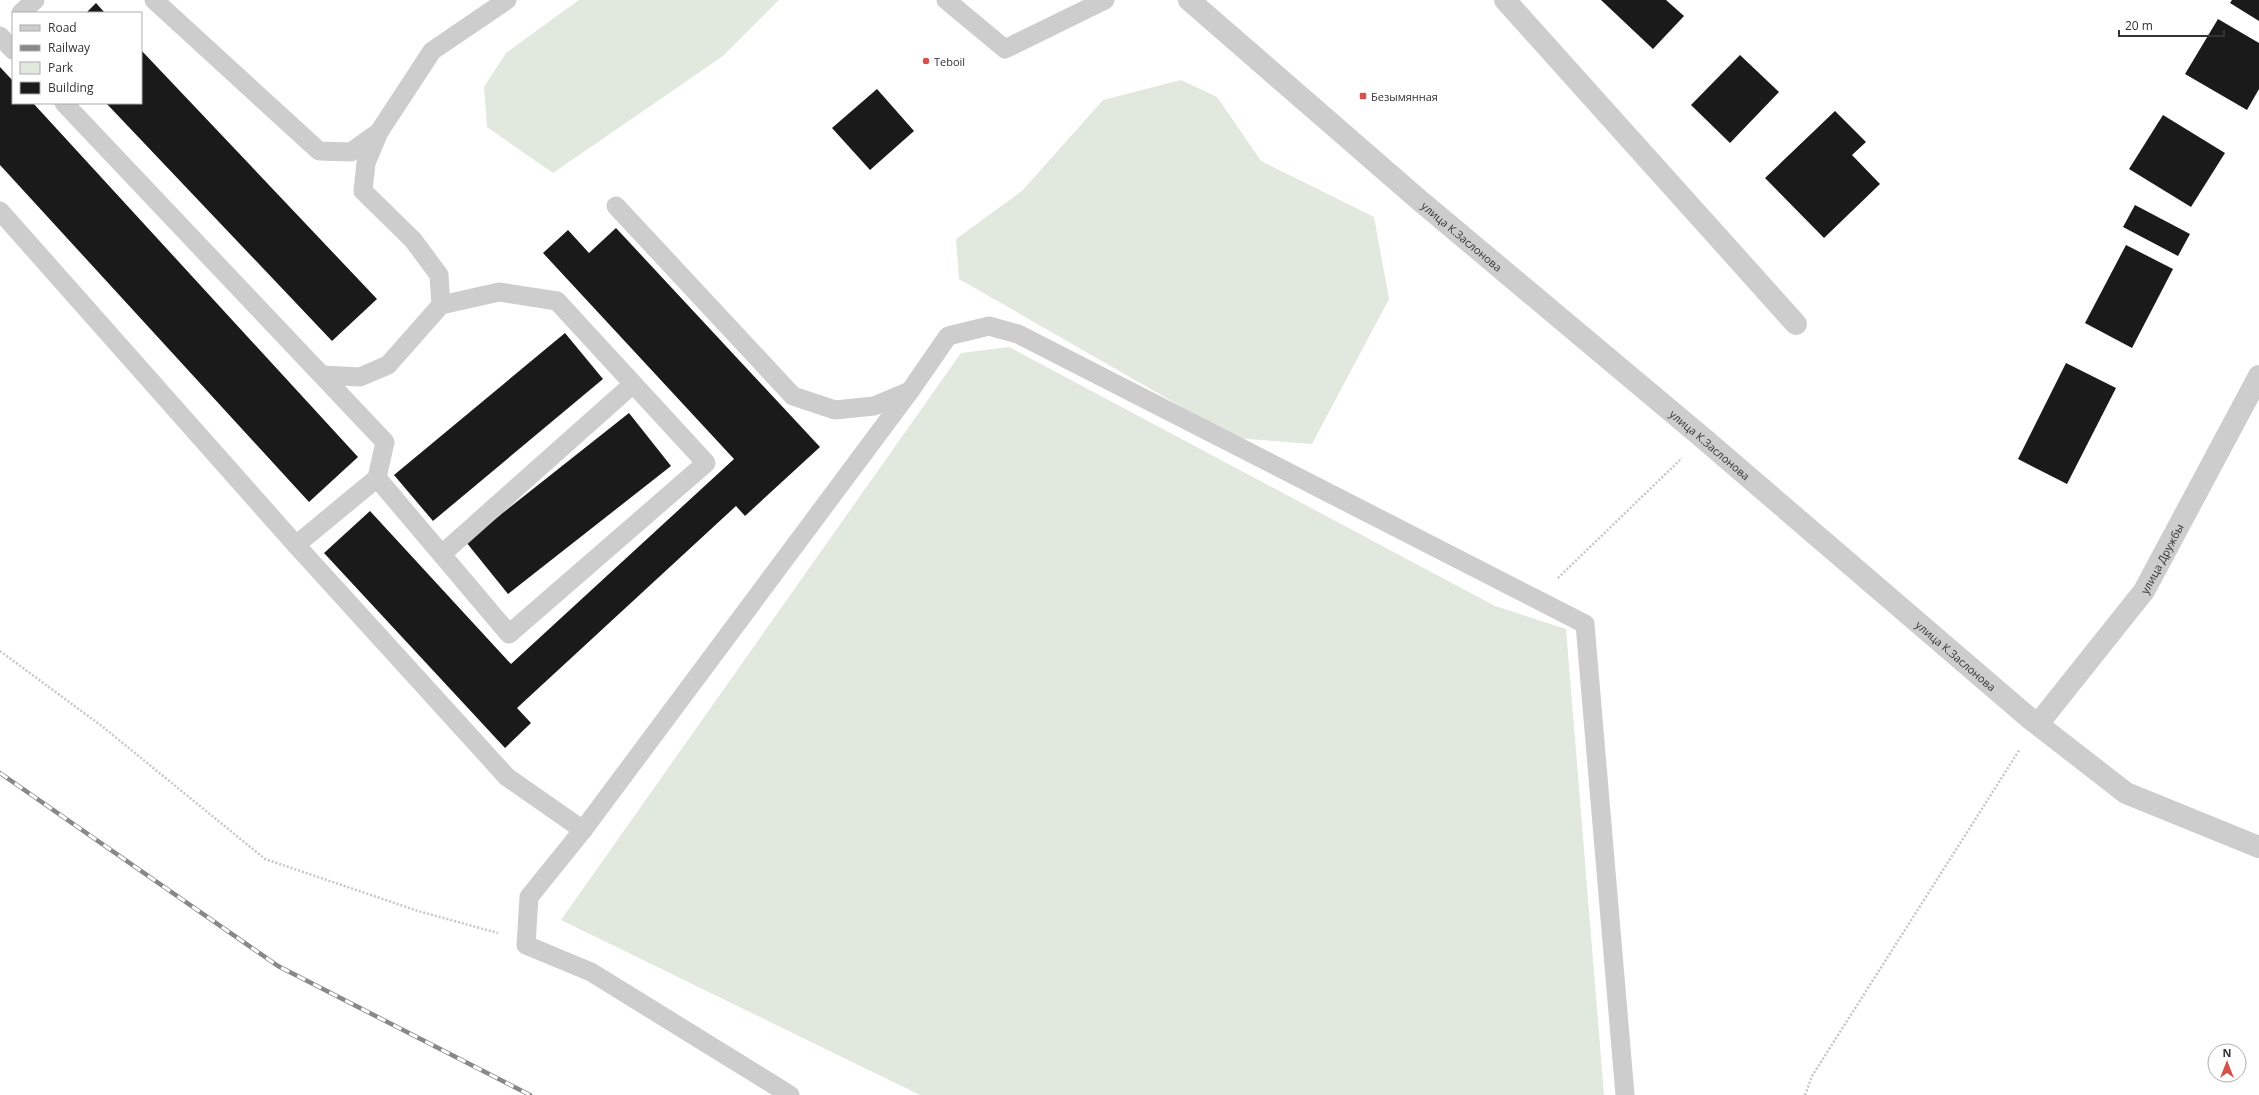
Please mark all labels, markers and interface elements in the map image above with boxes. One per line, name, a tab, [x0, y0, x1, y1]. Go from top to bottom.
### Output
legend	[12, 12, 142, 104]
scale bar	[2119, 12, 2224, 38]
text: 20 m	[2125, 17, 2153, 34]
text: Road	[48, 19, 77, 36]
text: Railway	[48, 39, 91, 56]
place label: Teboil	[934, 54, 965, 69]
marker: Teboil	[921, 56, 931, 66]
text: Park	[48, 59, 74, 76]
text: Building	[48, 79, 94, 96]
place label: Безымянная	[1371, 89, 1438, 104]
marker: Безымянная	[1358, 91, 1368, 101]
street label: улица К.Заслонова	[1419, 198, 1506, 274]
street label: улица К.Заслонова	[1667, 406, 1754, 483]
street label: улица Дружбы	[2137, 521, 2186, 596]
street label: улица К.Заслонова	[1913, 617, 1999, 694]
north arrow	[2207, 1043, 2247, 1083]
text: N	[2223, 1045, 2231, 1060]

